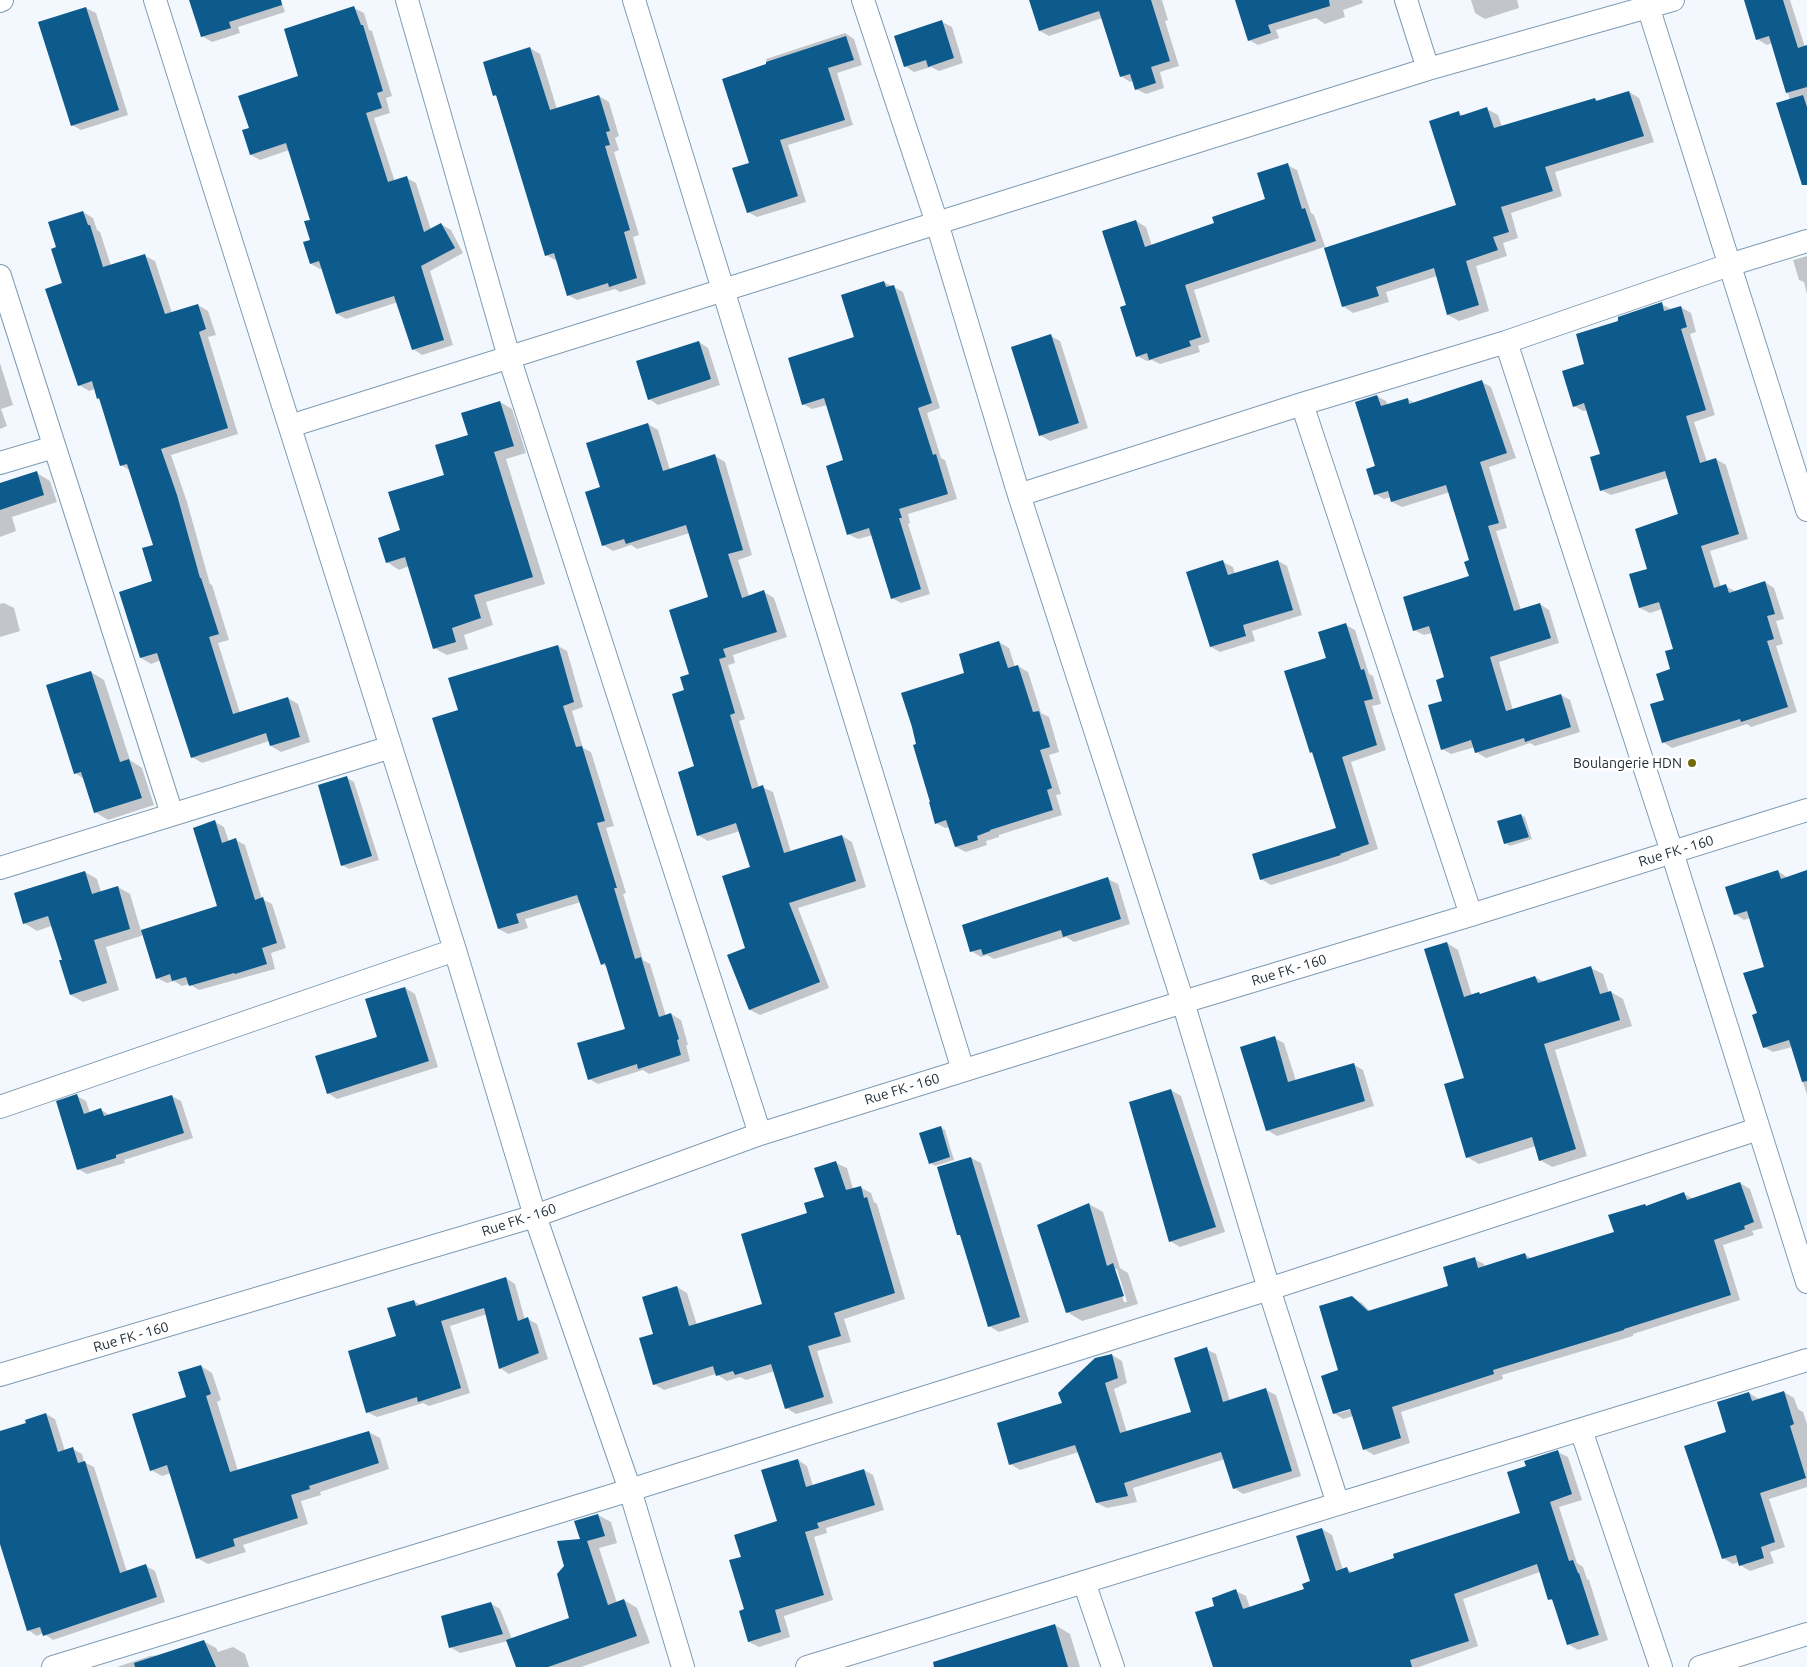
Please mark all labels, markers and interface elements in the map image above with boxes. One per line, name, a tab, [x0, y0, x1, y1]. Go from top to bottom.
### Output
place label: Boulangerie HDN	[1573, 755, 1682, 771]
marker: Boulangerie HDN	[1686, 757, 1698, 769]
street label: Rue FK - 160	[1636, 832, 1716, 870]
street label: Rue FK - 160	[1249, 951, 1329, 989]
street label: Rue FK - 160	[862, 1070, 942, 1108]
street label: Rue FK - 160	[479, 1200, 559, 1240]
street label: Rue FK - 160	[91, 1318, 171, 1356]

